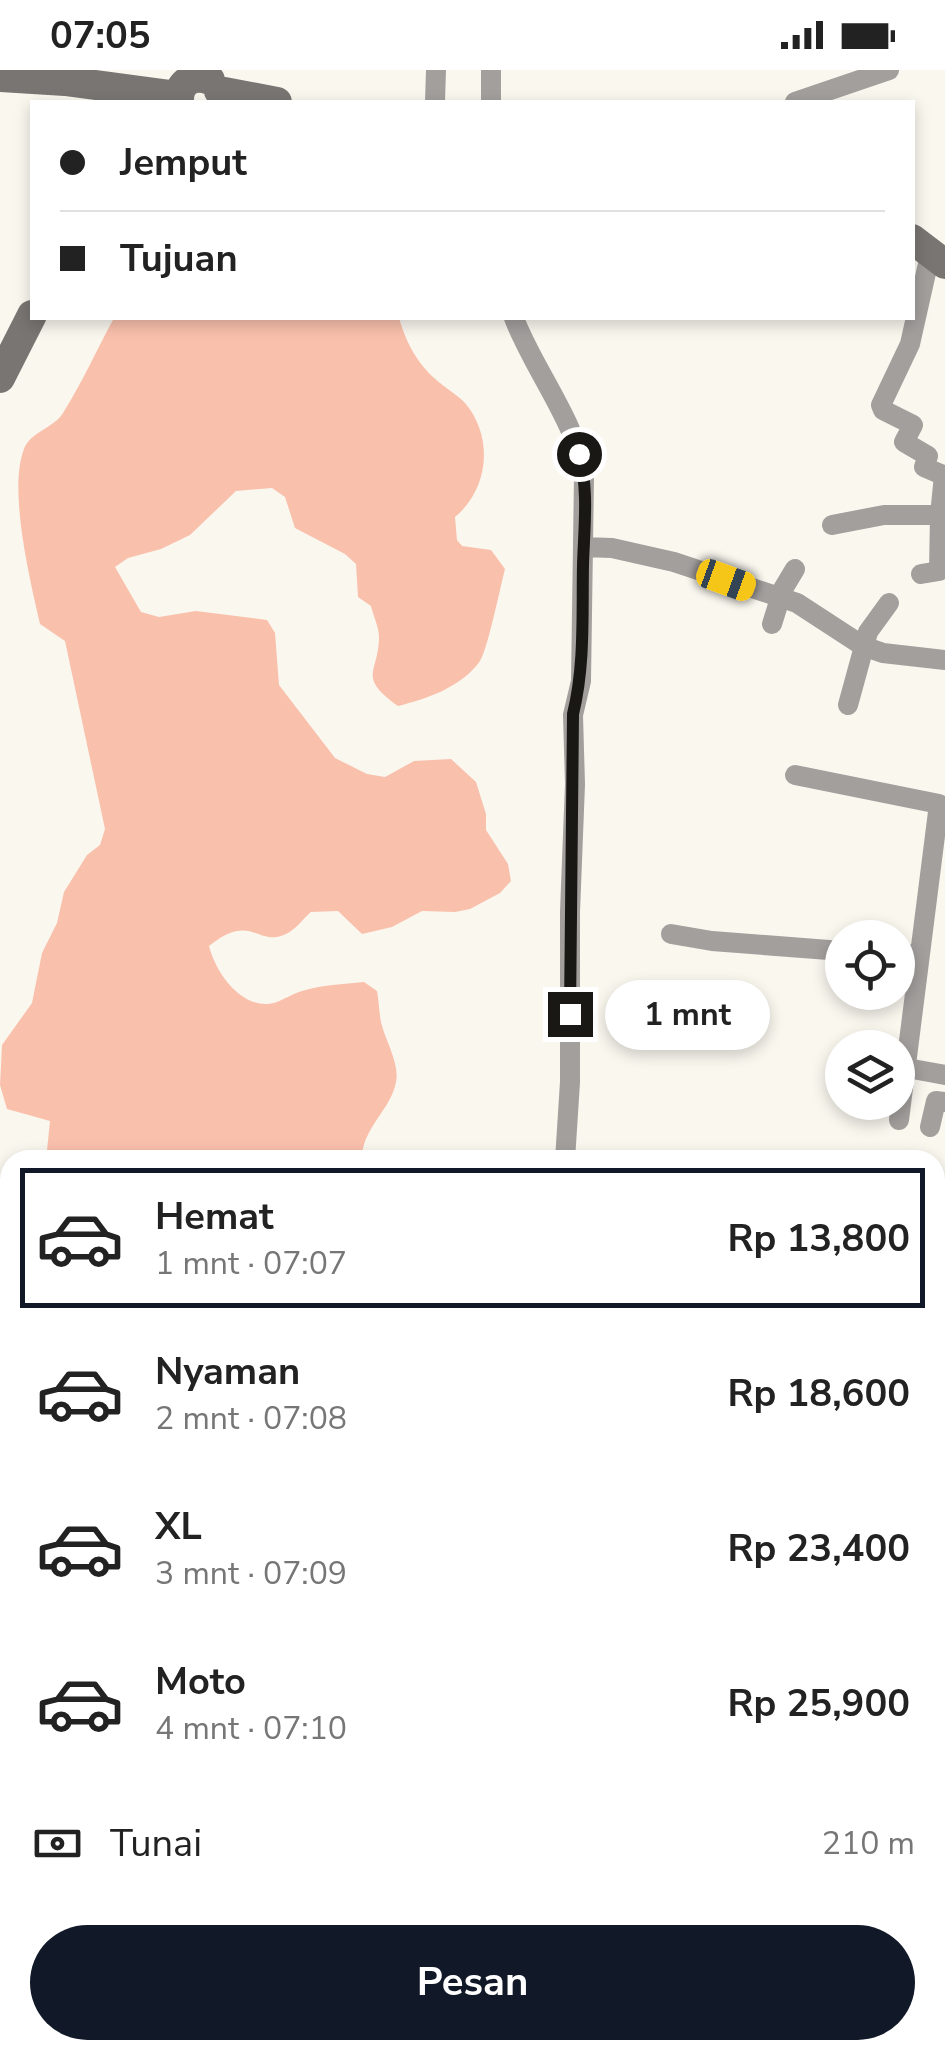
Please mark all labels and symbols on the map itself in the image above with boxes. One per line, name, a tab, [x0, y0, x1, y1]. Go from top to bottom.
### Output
route start	[557, 432, 602, 477]
car	[693, 556, 759, 604]
callout: 1 mnt	[605, 979, 770, 1049]
route end	[548, 992, 593, 1037]

